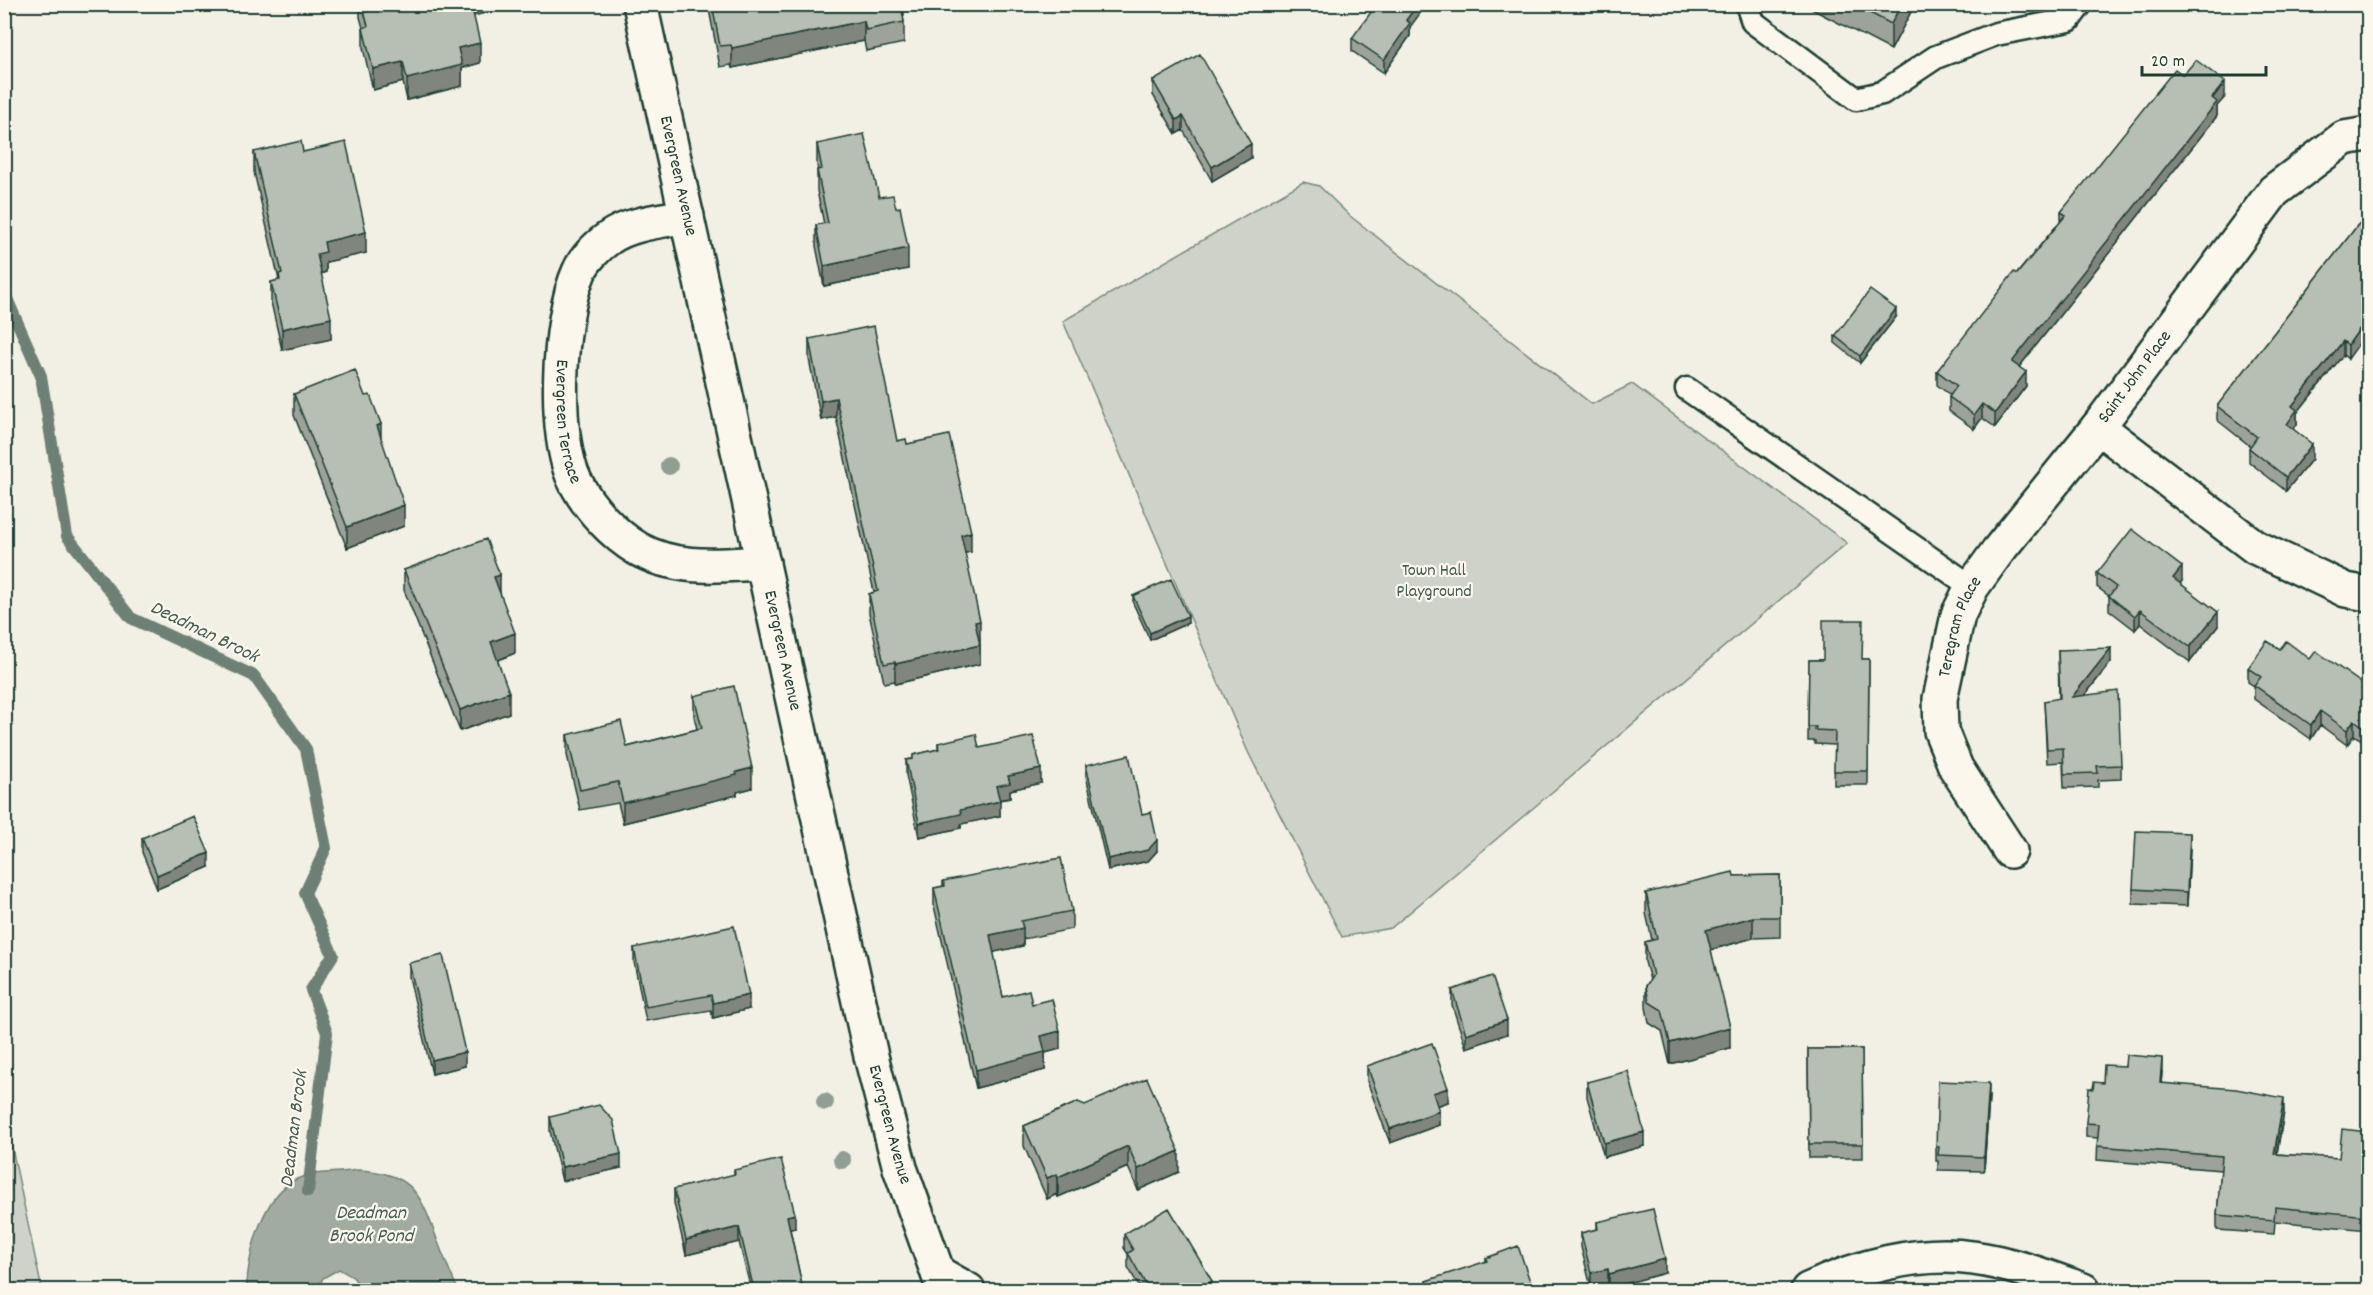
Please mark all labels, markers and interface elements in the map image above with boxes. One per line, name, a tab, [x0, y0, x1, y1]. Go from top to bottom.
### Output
scale bar	[2142, 39, 2266, 77]
text: 20 m	[2151, 50, 2185, 75]
street label: Evergreen Avenue	[652, 113, 703, 238]
street label: Saint John Place	[2092, 325, 2178, 429]
street label: Evergreen Terrace	[548, 359, 587, 488]
park label: Town Hall Playground	[1396, 559, 1472, 605]
street label: Teregram Place	[1932, 571, 1988, 680]
street label: Evergreen Avenue	[757, 588, 807, 713]
water label: Deadman Brook	[145, 595, 265, 672]
street label: Evergreen Avenue	[861, 1062, 917, 1188]
water label: Deadman Brook	[274, 1067, 316, 1189]
water label: Deadman Brook Pond	[329, 1200, 416, 1251]

